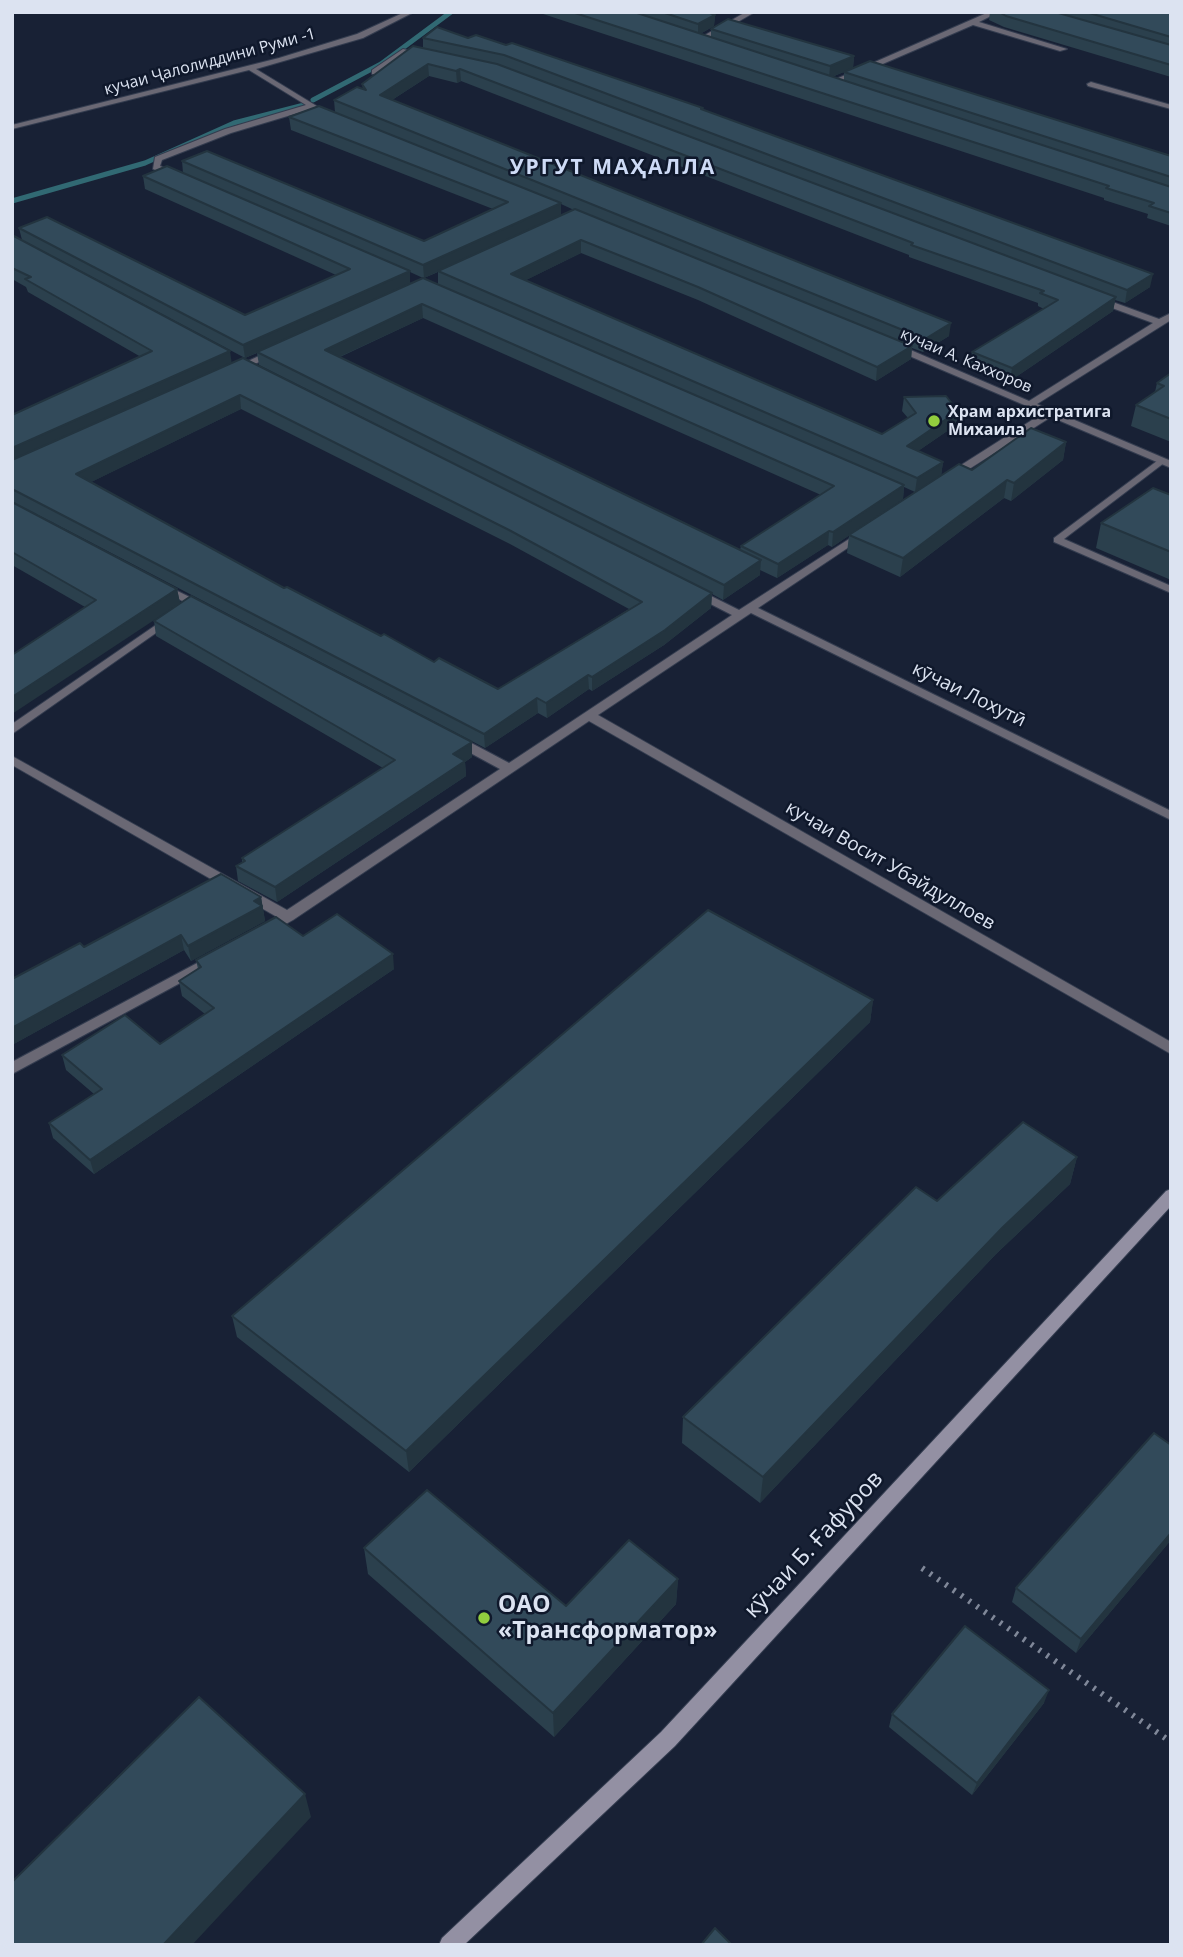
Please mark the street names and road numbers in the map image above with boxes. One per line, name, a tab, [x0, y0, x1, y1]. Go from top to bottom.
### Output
street label: кучаи Ҷалолиддини Руми -1	[102, 24, 318, 100]
street label: кучаи А. Каххоров	[897, 325, 1035, 397]
street label: кӯчаи Лохутӣ	[908, 658, 1030, 732]
street label: кучаи Восит Убайдуллоев	[781, 797, 999, 935]
street label: кӯчаи Б. Ғафуров	[739, 1466, 889, 1624]

